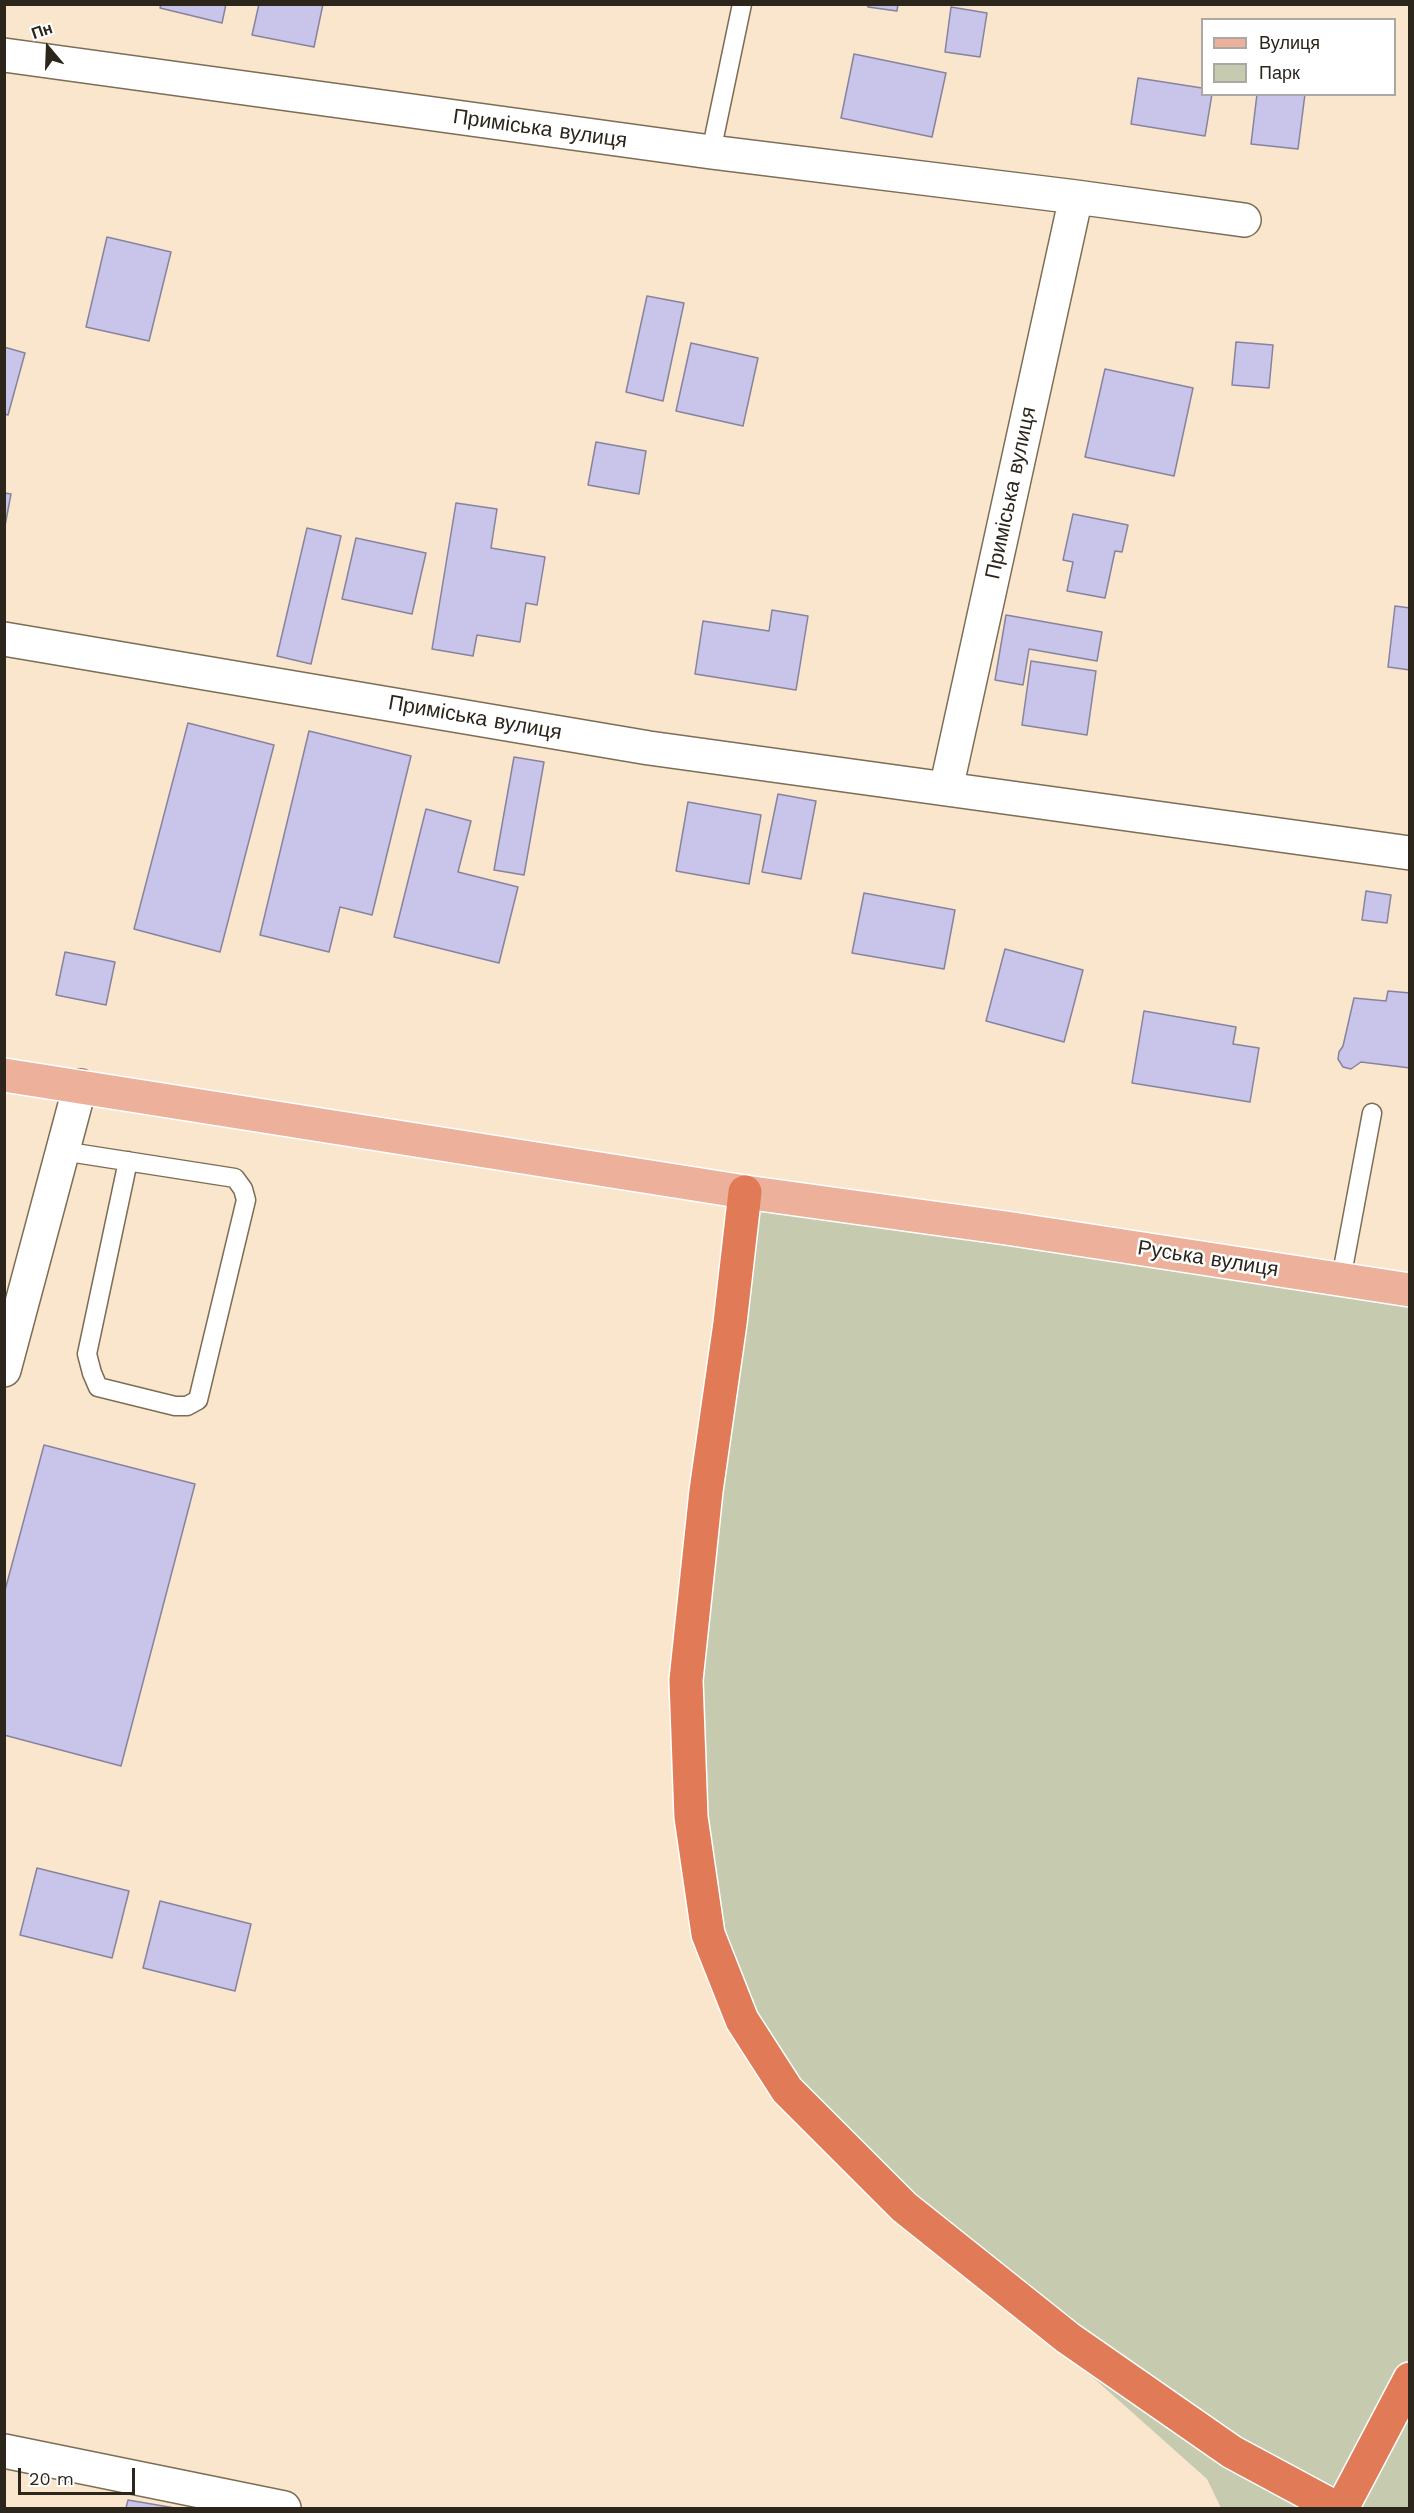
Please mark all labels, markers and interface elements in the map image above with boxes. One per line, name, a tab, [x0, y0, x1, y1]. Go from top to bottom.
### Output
north arrow	[18, 18, 78, 78]
text: Пн	[29, 18, 55, 43]
legend	[1201, 18, 1396, 96]
text: Вулиця	[1259, 32, 1320, 53]
text: Парк	[1259, 62, 1300, 83]
street label: Приміська вулиця	[451, 104, 629, 154]
street label: Приміська вулиця	[980, 404, 1042, 582]
street label: Приміська вулиця	[386, 690, 564, 746]
street label: Руська вулиця	[1136, 1235, 1280, 1283]
scale bar	[21, 2456, 138, 2494]
text: 20 m	[29, 2468, 74, 2489]

